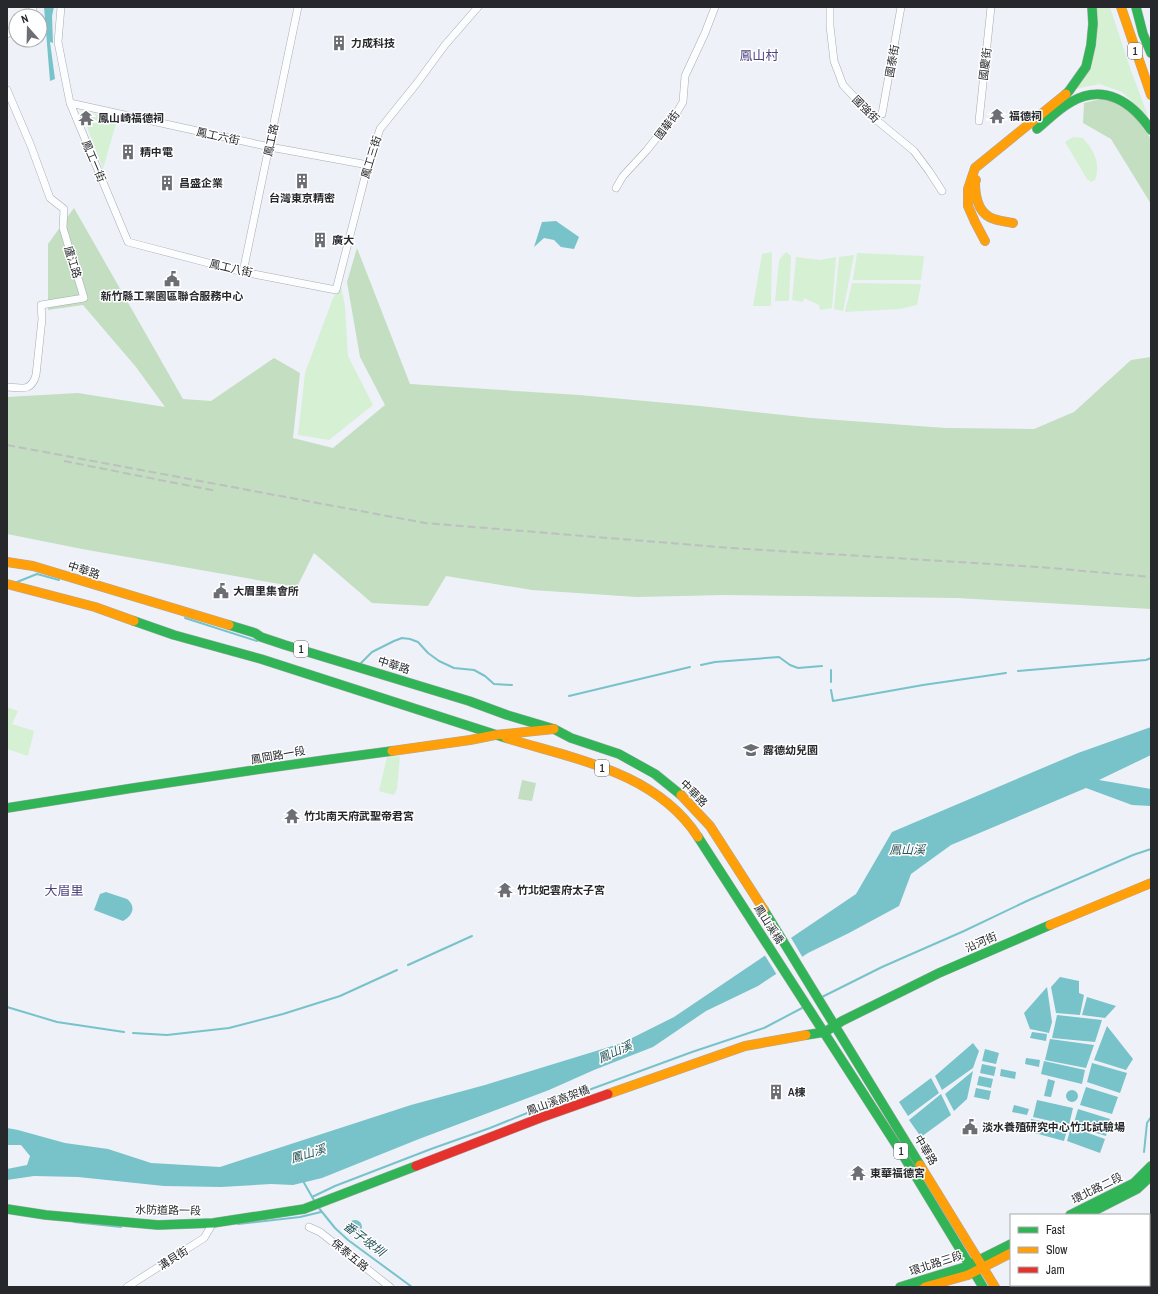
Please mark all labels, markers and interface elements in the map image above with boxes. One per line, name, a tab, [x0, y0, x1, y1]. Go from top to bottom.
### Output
north arrow	[8, 8, 48, 48]
text: N	[19, 11, 30, 26]
building icon: 力成科技	[330, 34, 348, 52]
place label: 力成科技	[351, 36, 395, 50]
road number: 1	[1128, 43, 1142, 59]
street label: 國泰街	[882, 44, 902, 78]
district label: 鳳山村	[739, 47, 779, 64]
street label: 國慶街	[976, 47, 994, 81]
street label: 國強街	[849, 92, 883, 126]
temple icon: 福德祠	[988, 107, 1006, 125]
street label: 國華街	[651, 108, 683, 142]
temple icon: 鳳山崎福德祠	[77, 109, 95, 127]
place label: 福德祠	[1009, 109, 1042, 123]
place label: 鳳山崎福德祠	[98, 111, 164, 125]
street label: 鳳工路	[261, 122, 281, 158]
street label: 鳳工六街	[195, 125, 241, 147]
street label: 鳳工三街	[358, 134, 384, 180]
street label: 鳳工一街	[79, 138, 109, 184]
building icon: 精中電	[119, 143, 137, 161]
place label: 精中電	[140, 145, 173, 159]
building icon: 台灣東京精密	[293, 172, 311, 190]
building icon: 昌盛企業	[158, 174, 176, 192]
place label: 昌盛企業	[179, 176, 223, 190]
place label: 台灣東京精密	[269, 191, 335, 205]
building icon: 廣大	[311, 231, 329, 249]
place label: 廣大	[332, 233, 354, 247]
street label: 廬江路	[61, 244, 85, 280]
street label: 鳳工八街	[208, 256, 254, 280]
public building icon: 新竹縣工業園區聯合服務中心	[163, 270, 181, 288]
place label: 新竹縣工業園區聯合服務中心	[101, 289, 244, 303]
street label: 中華路	[66, 558, 102, 582]
public building icon: 大眉里集會所	[212, 582, 230, 600]
place label: 大眉里集會所	[233, 584, 299, 598]
road number: 1	[294, 641, 308, 657]
street label: 中華路	[376, 653, 412, 677]
school or university icon: 露德幼兒園	[742, 741, 760, 759]
street label: 鳳岡路一段	[250, 743, 306, 767]
place label: 露德幼兒園	[763, 743, 818, 757]
road number: 1	[595, 760, 609, 776]
street label: 中華路	[677, 776, 711, 810]
temple icon: 竹北南天府武聖帝君宮	[283, 807, 301, 825]
place label: 竹北南天府武聖帝君宮	[304, 809, 414, 823]
water label: 鳳山溪	[889, 842, 927, 858]
temple icon: 竹北妃雲府太子宮	[496, 881, 514, 899]
district label: 大眉里	[44, 882, 84, 899]
place label: 竹北妃雲府太子宮	[517, 883, 605, 897]
street label: 鳳山溪橋	[751, 902, 787, 946]
street label: 沿河街	[963, 929, 999, 955]
water label: 鳳山溪	[595, 1037, 637, 1067]
street label: 鳳山溪高架橋	[525, 1082, 591, 1118]
building icon: A棟	[767, 1083, 785, 1101]
place label: A棟	[788, 1085, 806, 1099]
public building icon: 淡水養殖研究中心竹北試驗場	[961, 1118, 979, 1136]
place label: 淡水養殖研究中心竹北試驗場	[982, 1120, 1125, 1134]
street label: 中華路	[912, 1132, 940, 1168]
water label: 鳳山溪	[288, 1141, 329, 1167]
road number: 1	[894, 1143, 908, 1159]
temple icon: 東華福德宮	[849, 1164, 867, 1182]
place label: 東華福德宮	[870, 1166, 925, 1180]
street label: 環北路二段	[1069, 1170, 1125, 1206]
street label: 水防道路一段	[135, 1202, 201, 1218]
legend	[1010, 1214, 1150, 1286]
water label: 番子坡圳	[340, 1218, 390, 1261]
text: Fast	[1046, 1222, 1065, 1238]
street label: 保泰五路	[328, 1236, 372, 1274]
text: Slow	[1046, 1242, 1068, 1258]
street label: 溝貝街	[155, 1243, 191, 1273]
street label: 環北路三段	[908, 1248, 964, 1278]
text: Jam	[1046, 1262, 1065, 1278]

